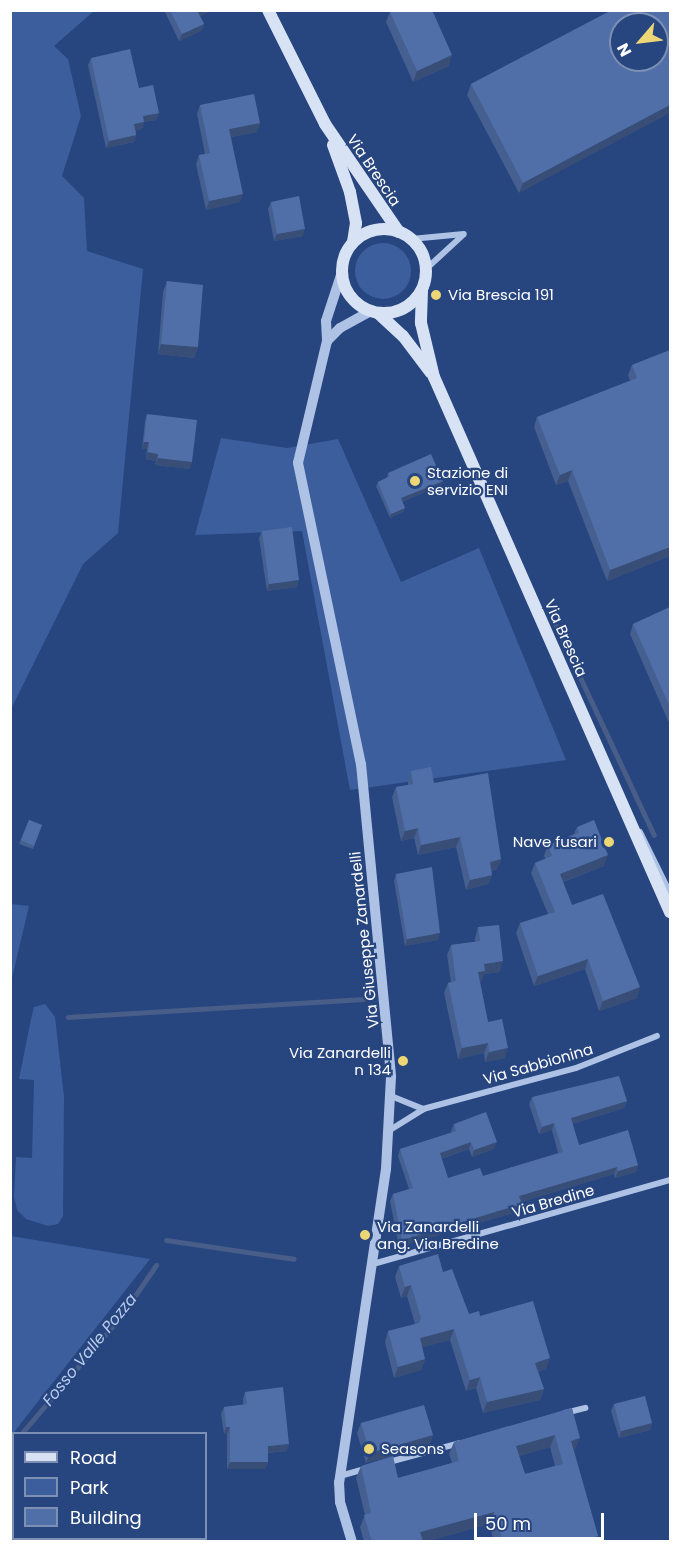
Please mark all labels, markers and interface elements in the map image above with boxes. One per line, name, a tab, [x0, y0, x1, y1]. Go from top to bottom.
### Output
north arrow	[609, 12, 669, 72]
text: N	[611, 39, 637, 60]
street label: Via Brescia	[343, 131, 405, 209]
place label: Via Brescia 191	[448, 286, 554, 304]
marker: Via Brescia 191	[429, 288, 443, 302]
place label: Stazione di servizio ENI	[427, 463, 508, 498]
marker: Stazione di servizio ENI	[408, 474, 422, 488]
street label: Via Brescia	[541, 597, 591, 679]
place label: Nave fusari	[513, 833, 597, 851]
marker: Nave fusari	[602, 835, 616, 849]
street label: Via Giuseppe Zanardelli	[346, 851, 382, 1029]
street label: Via Sabbionina	[481, 1040, 595, 1088]
place label: Via Zanardelli n 134	[289, 1043, 391, 1078]
marker: Via Zanardelli n 134	[396, 1054, 410, 1068]
street label: Via Bredine	[510, 1181, 596, 1221]
place label: Via Zanardelli ang. Via Bredine	[377, 1217, 499, 1252]
marker: Via Zanardelli ang. Via Bredine	[358, 1228, 372, 1242]
water label: Fosso Valle Pozza	[39, 1290, 141, 1410]
legend	[12, 1432, 207, 1540]
place label: Seasons	[381, 1440, 444, 1458]
marker: Seasons	[362, 1442, 376, 1456]
text: Road	[70, 1445, 117, 1470]
text: Park	[70, 1475, 109, 1500]
scale bar	[477, 1501, 608, 1539]
text: Building	[70, 1505, 142, 1530]
text: 50 m	[485, 1511, 531, 1536]

